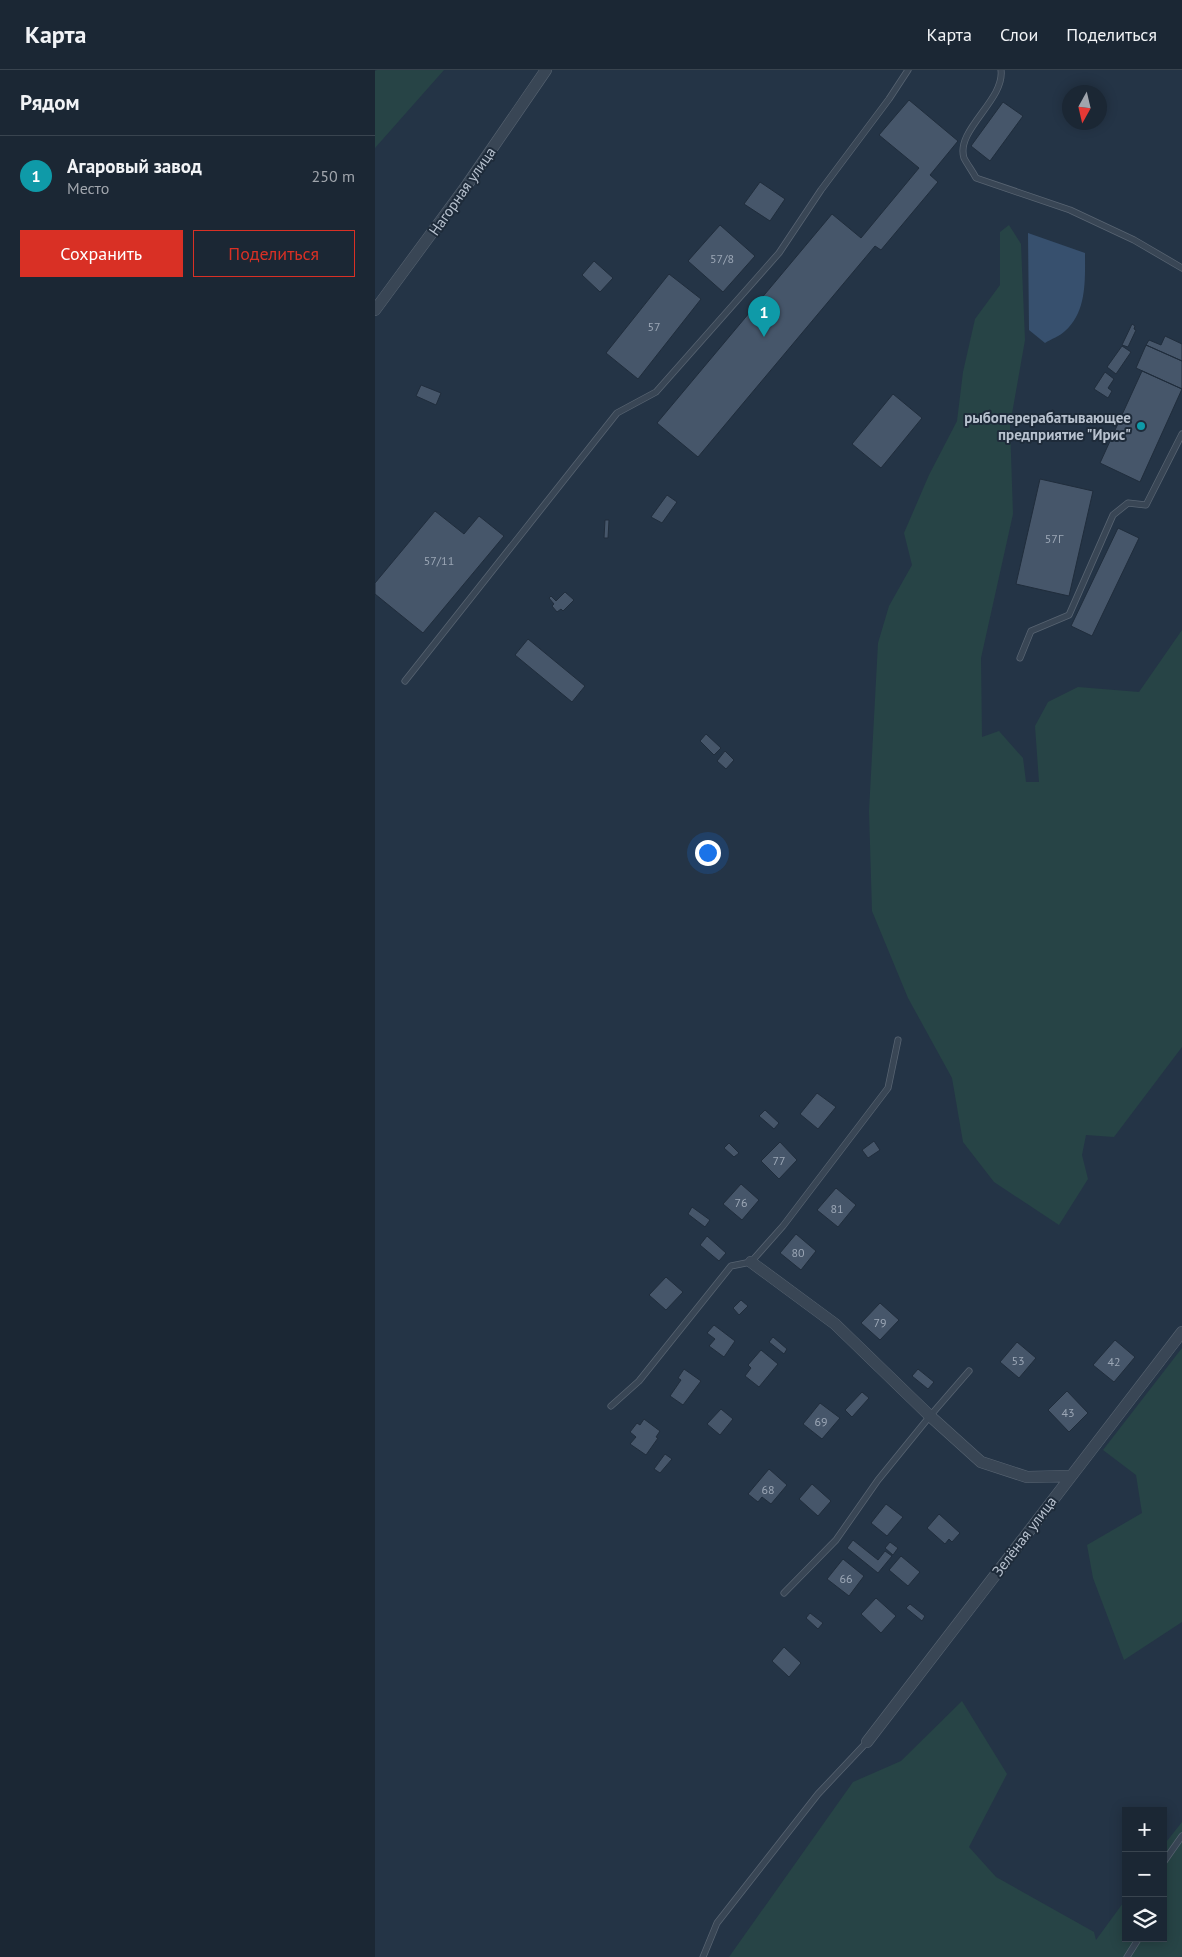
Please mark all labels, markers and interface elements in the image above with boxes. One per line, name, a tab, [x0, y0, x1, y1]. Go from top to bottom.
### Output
text: Карта	[25, 19, 87, 50]
text: Карта	[927, 23, 972, 46]
text: Слои	[1000, 23, 1038, 46]
text: Поделиться	[1066, 23, 1157, 46]
north arrow	[1062, 85, 1107, 130]
text: Рядом	[20, 89, 79, 116]
street label: Нагорная улица	[424, 143, 500, 239]
text: Агаровый завод	[67, 154, 202, 178]
text: 1	[31, 166, 41, 186]
text: 250 m	[312, 166, 355, 186]
text: Место	[67, 178, 109, 198]
button: Сохранить	[20, 230, 183, 277]
button: Поделиться	[193, 230, 355, 277]
house number: 57/8	[710, 251, 734, 266]
pin: 1	[748, 296, 780, 337]
house number: 57	[647, 319, 661, 334]
place label: рыбоперерабатывающее предприятие "Ирис"	[964, 408, 1131, 444]
marker: рыбоперерабатывающее предприятие "Ирис"	[1135, 420, 1147, 432]
house number: 57Г	[1045, 531, 1064, 546]
house number: 57/11	[424, 553, 454, 568]
your location	[695, 840, 721, 866]
house number: 77	[772, 1153, 786, 1168]
house number: 76	[734, 1195, 748, 1210]
house number: 81	[830, 1201, 844, 1216]
house number: 80	[791, 1245, 805, 1260]
house number: 79	[873, 1315, 887, 1330]
house number: 53	[1011, 1353, 1025, 1368]
house number: 42	[1107, 1354, 1121, 1369]
house number: 43	[1061, 1405, 1075, 1420]
house number: 69	[814, 1414, 828, 1429]
house number: 68	[761, 1482, 775, 1497]
street label: Зелёная улица	[988, 1492, 1060, 1580]
house number: 66	[839, 1571, 853, 1586]
map controls	[1122, 1807, 1167, 1942]
button: +	[1122, 1807, 1167, 1852]
button: −	[1122, 1852, 1167, 1897]
button: layers	[1122, 1897, 1167, 1942]

